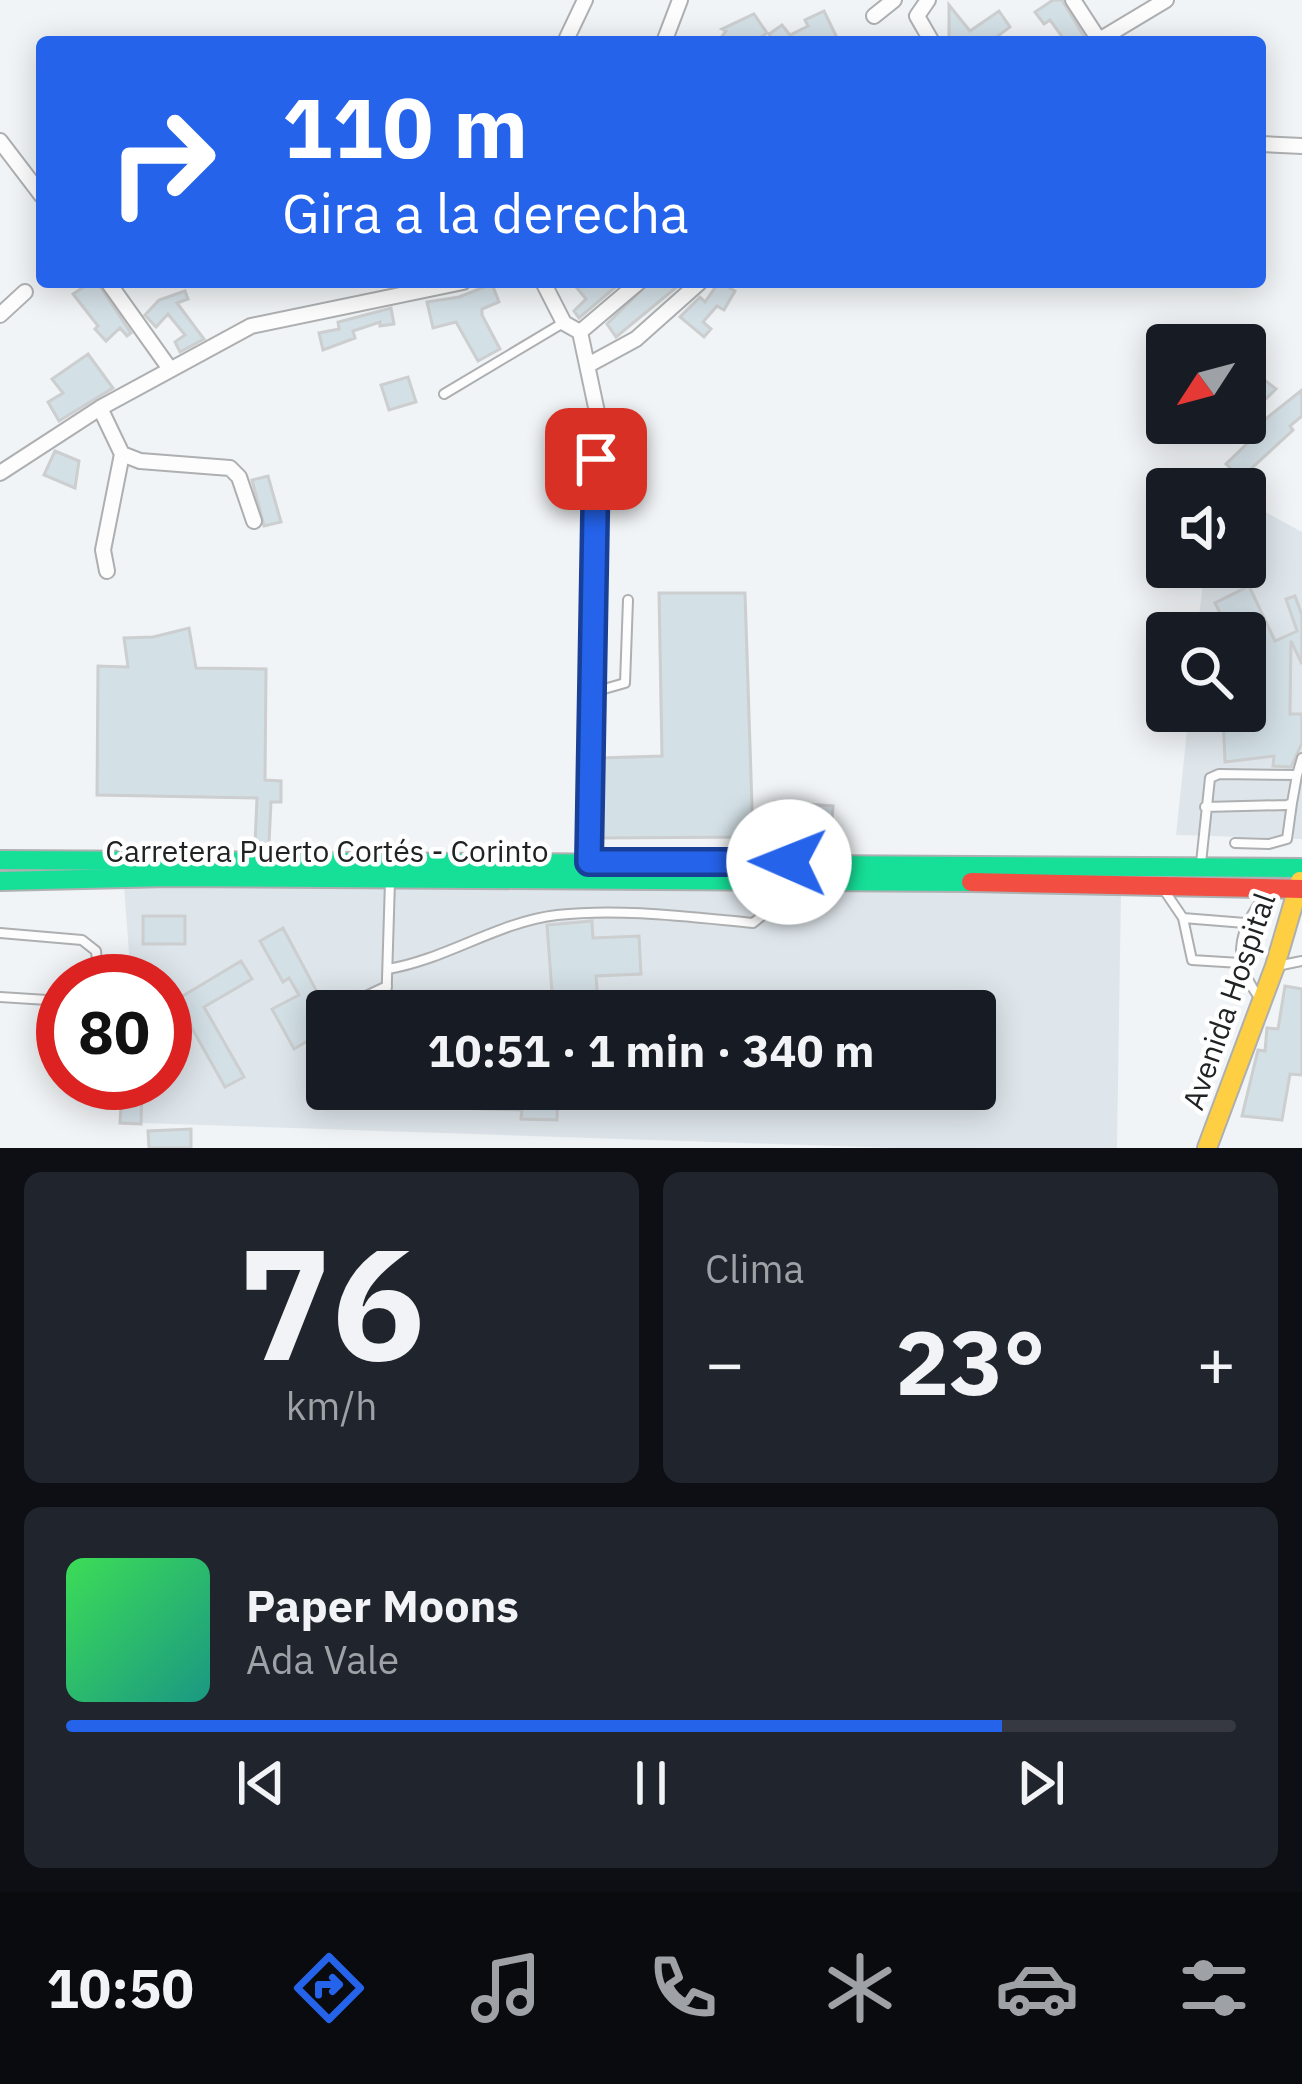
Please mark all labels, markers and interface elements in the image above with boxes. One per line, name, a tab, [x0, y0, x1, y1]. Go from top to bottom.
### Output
text: 110 m	[282, 72, 528, 181]
icon: right	[84, 84, 240, 240]
text: Gira a la derecha	[282, 178, 689, 248]
north arrow	[1146, 324, 1266, 444]
map controls	[1146, 324, 1266, 732]
pin	[545, 408, 647, 510]
icon: arrive	[563, 426, 629, 492]
button: sound	[1146, 468, 1266, 588]
button: search	[1146, 612, 1266, 732]
position arrow	[726, 799, 852, 925]
street label: Carretera Puerto Cortés - Corinto	[105, 831, 549, 870]
street label: Avenida Hospital	[1173, 887, 1283, 1115]
speed limit sign: 80	[36, 954, 192, 1110]
text: 10:51 · 1 min · 340 m	[428, 1021, 874, 1079]
text: 76	[238, 1200, 425, 1403]
text: Clima	[705, 1243, 804, 1294]
text: 23°	[895, 1303, 1046, 1420]
text: −	[705, 1319, 745, 1405]
text: +	[1196, 1319, 1236, 1405]
text: km/h	[286, 1380, 377, 1431]
text: Paper Moons	[246, 1576, 519, 1634]
text: Ada Vale	[246, 1634, 399, 1685]
icon: previous	[228, 1750, 294, 1816]
icon: pause	[618, 1750, 684, 1816]
icon: next	[1008, 1750, 1074, 1816]
icon: directions	[287, 1946, 371, 2030]
icon: music	[464, 1946, 548, 2030]
icon: phone	[641, 1946, 725, 2030]
icon: climate	[818, 1946, 902, 2030]
icon: car	[995, 1946, 1079, 2030]
icon: filters	[1172, 1946, 1256, 2030]
text: 10:50	[46, 1953, 194, 2023]

